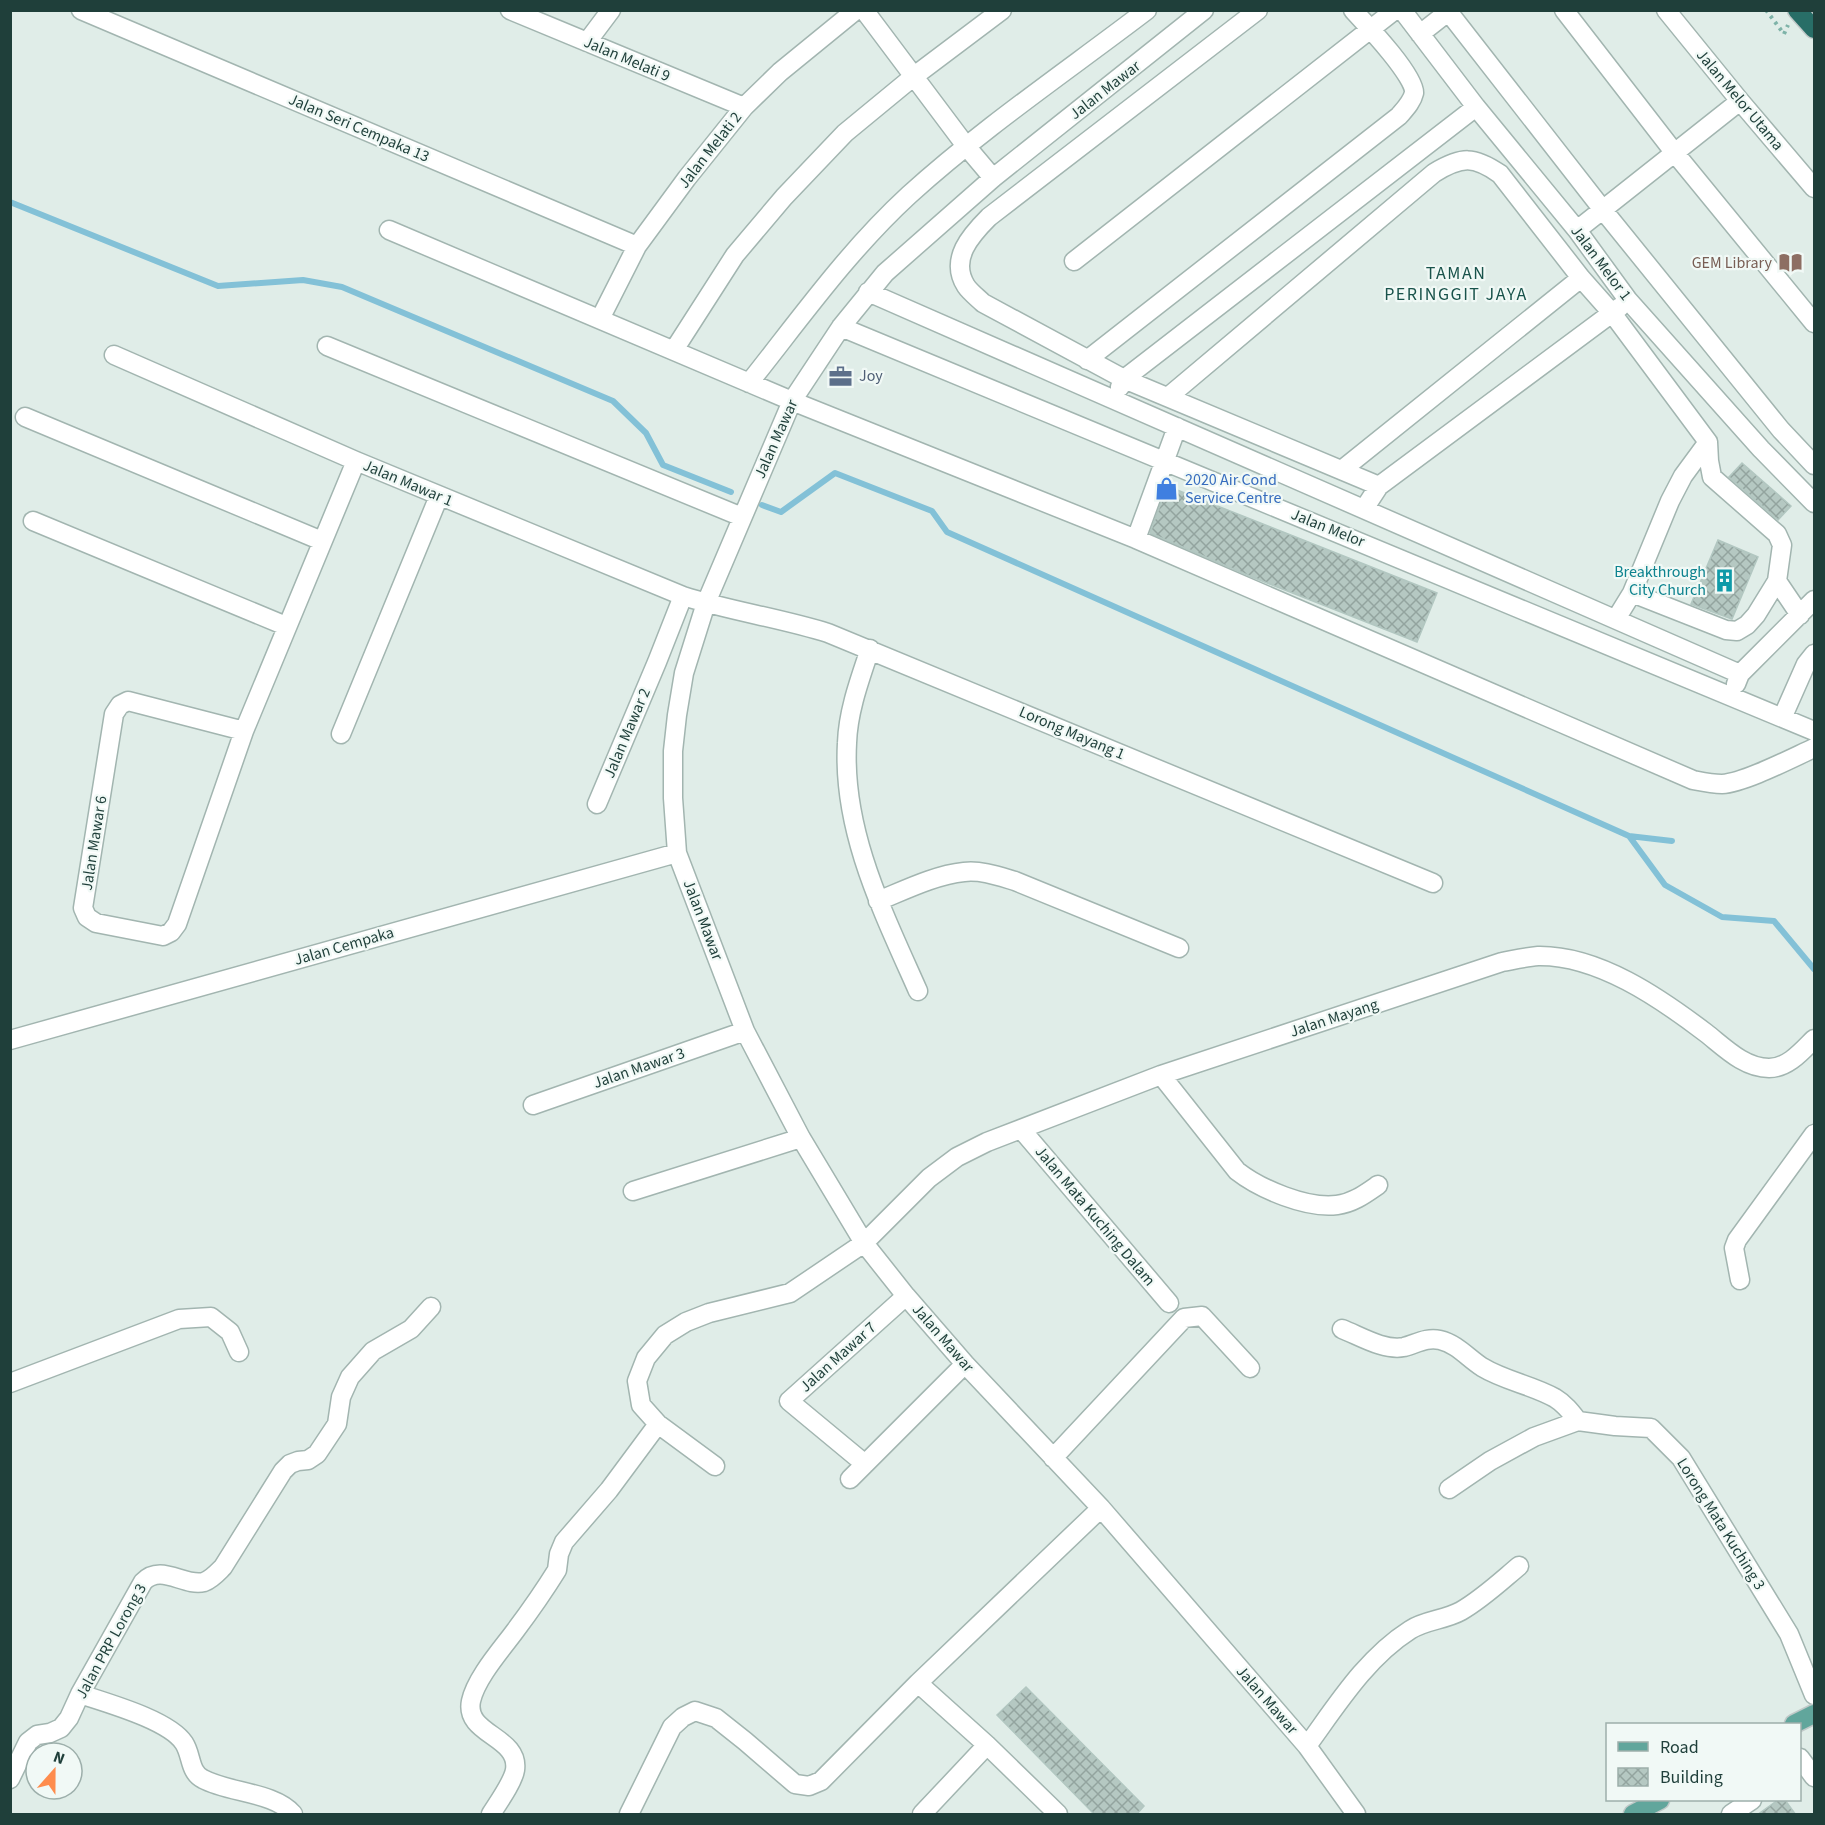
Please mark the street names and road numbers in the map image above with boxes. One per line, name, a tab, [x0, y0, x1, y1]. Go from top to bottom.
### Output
street label: Jalan Melati 9	[580, 31, 674, 87]
street label: Jalan Melor Utama	[1691, 45, 1789, 155]
street label: Jalan Mawar	[1065, 55, 1145, 125]
street label: Jalan Seri Cempaka 13	[285, 88, 433, 168]
street label: Jalan Melati 2	[673, 107, 747, 193]
street label: Jalan Melor 1	[1565, 221, 1637, 305]
street label: Jalan Mawar	[749, 396, 803, 482]
street label: Jalan Mawar 1	[360, 454, 456, 512]
street label: Jalan Melor	[1288, 503, 1369, 553]
street label: Jalan Mawar 2	[598, 685, 656, 781]
street label: Lorong Mayang 1	[1016, 701, 1128, 765]
street label: Jalan Mawar 6	[76, 794, 112, 892]
street label: Jalan Mawar	[678, 877, 729, 964]
street label: Jalan Cempaka	[292, 921, 396, 971]
street label: Jalan Mayang	[1287, 993, 1381, 1043]
street label: Jalan Mawar 3	[590, 1042, 688, 1094]
street label: Jalan Mata Kuching Dalam	[1030, 1141, 1160, 1291]
street label: Jalan Mawar	[907, 1299, 979, 1377]
street label: Jalan Mawar 7	[795, 1317, 881, 1397]
street label: Lorong Mata Kuching 3	[1671, 1454, 1771, 1594]
street label: Jalan PRP Lorong 3	[70, 1579, 152, 1703]
street label: Jalan Mawar	[1231, 1661, 1303, 1739]

